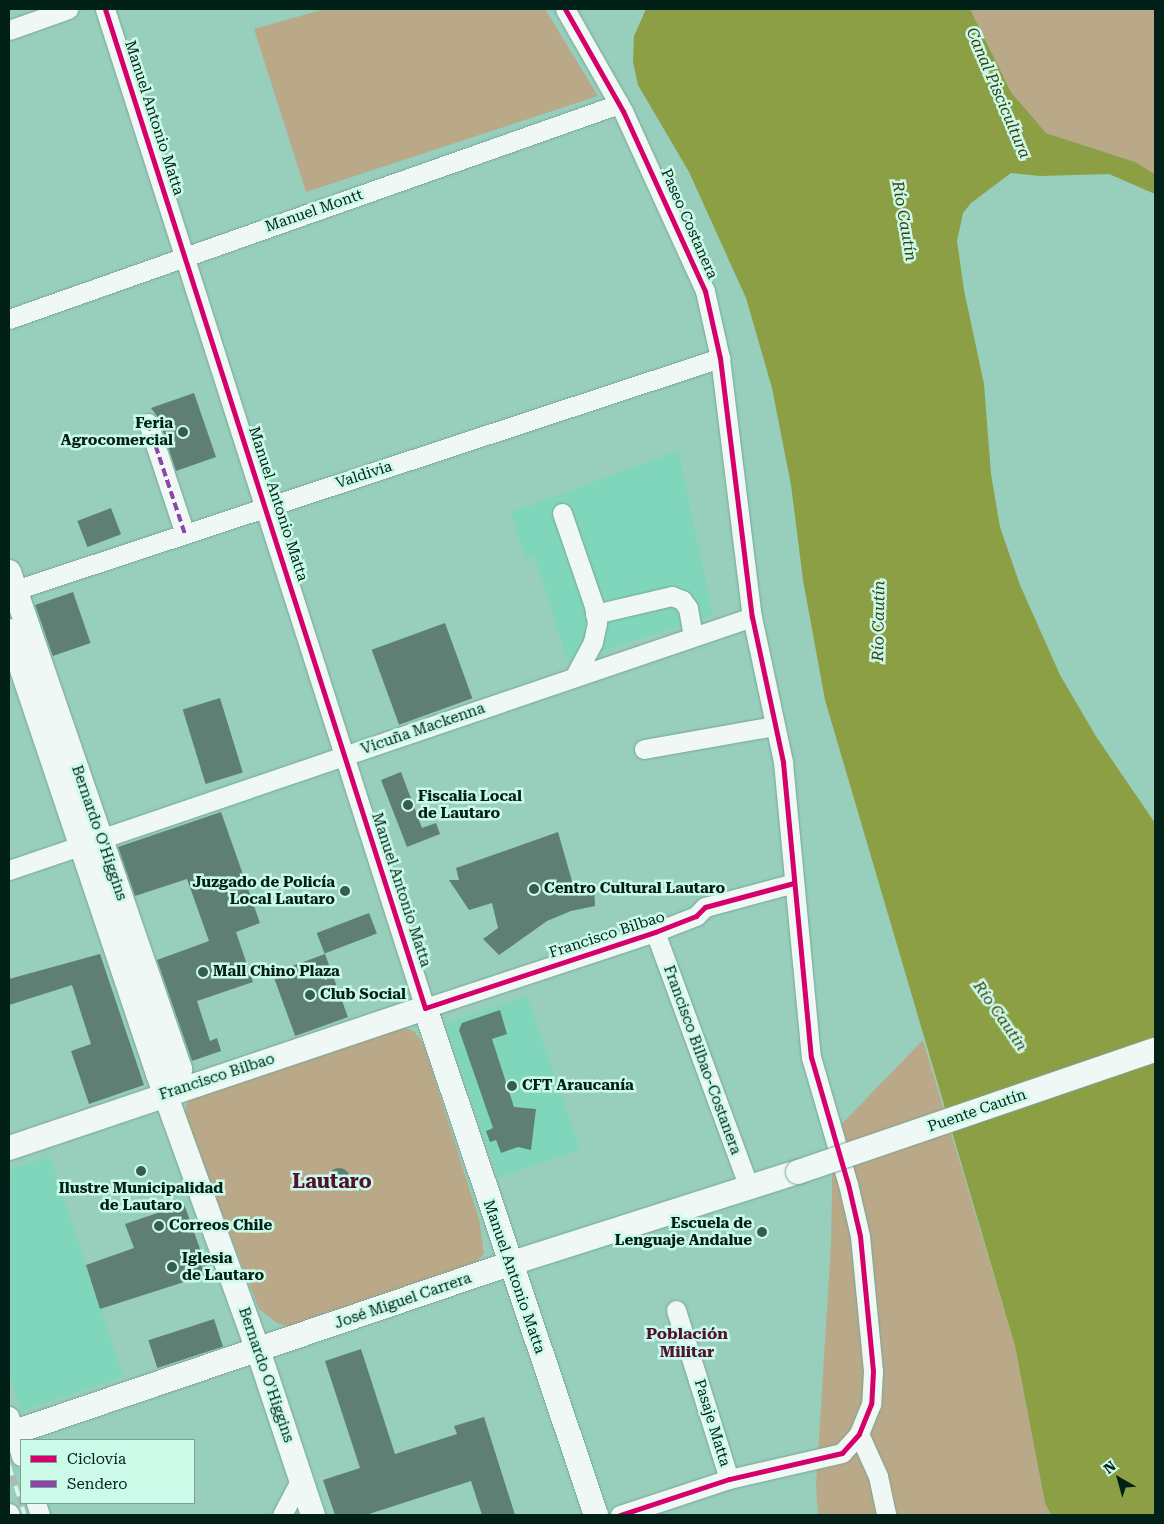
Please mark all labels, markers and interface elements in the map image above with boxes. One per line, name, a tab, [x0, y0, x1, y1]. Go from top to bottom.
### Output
water label: Canal Piscicultura	[962, 25, 1034, 161]
street label: Manuel Antonio Matta	[120, 38, 188, 198]
street label: Paseo Costanera	[657, 166, 721, 282]
water label: Río Cautín	[888, 179, 920, 263]
street label: Manuel Montt	[263, 186, 365, 236]
place label: Feria Agrocomercial	[61, 414, 173, 449]
street label: Manuel Antonio Matta	[244, 424, 312, 584]
marker: Feria Agrocomercial	[177, 426, 189, 438]
street label: Valdivia	[334, 457, 394, 493]
water label: Río Cautín	[869, 580, 889, 662]
street label: Vicuña Mackenna	[359, 699, 487, 759]
street label: Bernardo O'Higgins	[67, 763, 131, 903]
place label: Fiscalia Local de Lautaro	[418, 787, 522, 822]
marker: Fiscalia Local de Lautaro	[402, 799, 414, 811]
street label: Manuel Antonio Matta	[367, 810, 435, 970]
place label: Juzgado de Policía Local Lautaro	[192, 873, 335, 908]
place label: Centro Cultural Lautaro	[544, 880, 725, 898]
marker: Centro Cultural Lautaro	[528, 883, 540, 895]
marker: Juzgado de Policía Local Lautaro	[339, 885, 351, 897]
street label: Francisco Bilbao	[547, 908, 667, 962]
place label: Mall Chino Plaza	[213, 963, 340, 981]
street label: Francisco Bilbao-Costanera	[659, 963, 745, 1157]
marker: Mall Chino Plaza	[197, 966, 209, 978]
water label: Río Cautín	[969, 977, 1031, 1055]
place label: Club Social	[320, 986, 406, 1004]
marker: Club Social	[304, 989, 316, 1001]
street label: Francisco Bilbao	[157, 1050, 277, 1104]
place label: CFT Araucanía	[522, 1077, 634, 1095]
marker: CFT Araucanía	[506, 1080, 518, 1092]
street label: Puente Cautín	[925, 1086, 1029, 1136]
marker: Ilustre Municipalidad de Lautaro	[135, 1165, 147, 1177]
district label: Lautaro	[292, 1169, 372, 1193]
place label: Ilustre Municipalidad de Lautaro	[59, 1179, 223, 1214]
street label: Manuel Antonio Matta	[479, 1198, 549, 1356]
place label: Escuela de Lenguaje Andalue	[615, 1214, 752, 1249]
place label: Correos Chile	[169, 1217, 272, 1235]
marker: Correos Chile	[153, 1220, 165, 1232]
marker: Escuela de Lenguaje Andalue	[756, 1226, 768, 1238]
place label: Iglesia de Lautaro	[182, 1249, 264, 1284]
marker: Iglesia de Lautaro	[166, 1261, 178, 1273]
street label: José Miguel Carrera	[332, 1269, 474, 1333]
street label: Bernardo O'Higgins	[234, 1305, 298, 1445]
district label: Población Militar	[646, 1324, 728, 1362]
street label: Pasaje Matta	[690, 1377, 734, 1469]
legend	[20, 1439, 195, 1504]
text: Ciclovía	[67, 1450, 126, 1468]
north arrow	[1094, 1454, 1144, 1504]
text: N	[1101, 1458, 1119, 1477]
text: Sendero	[67, 1475, 128, 1493]

